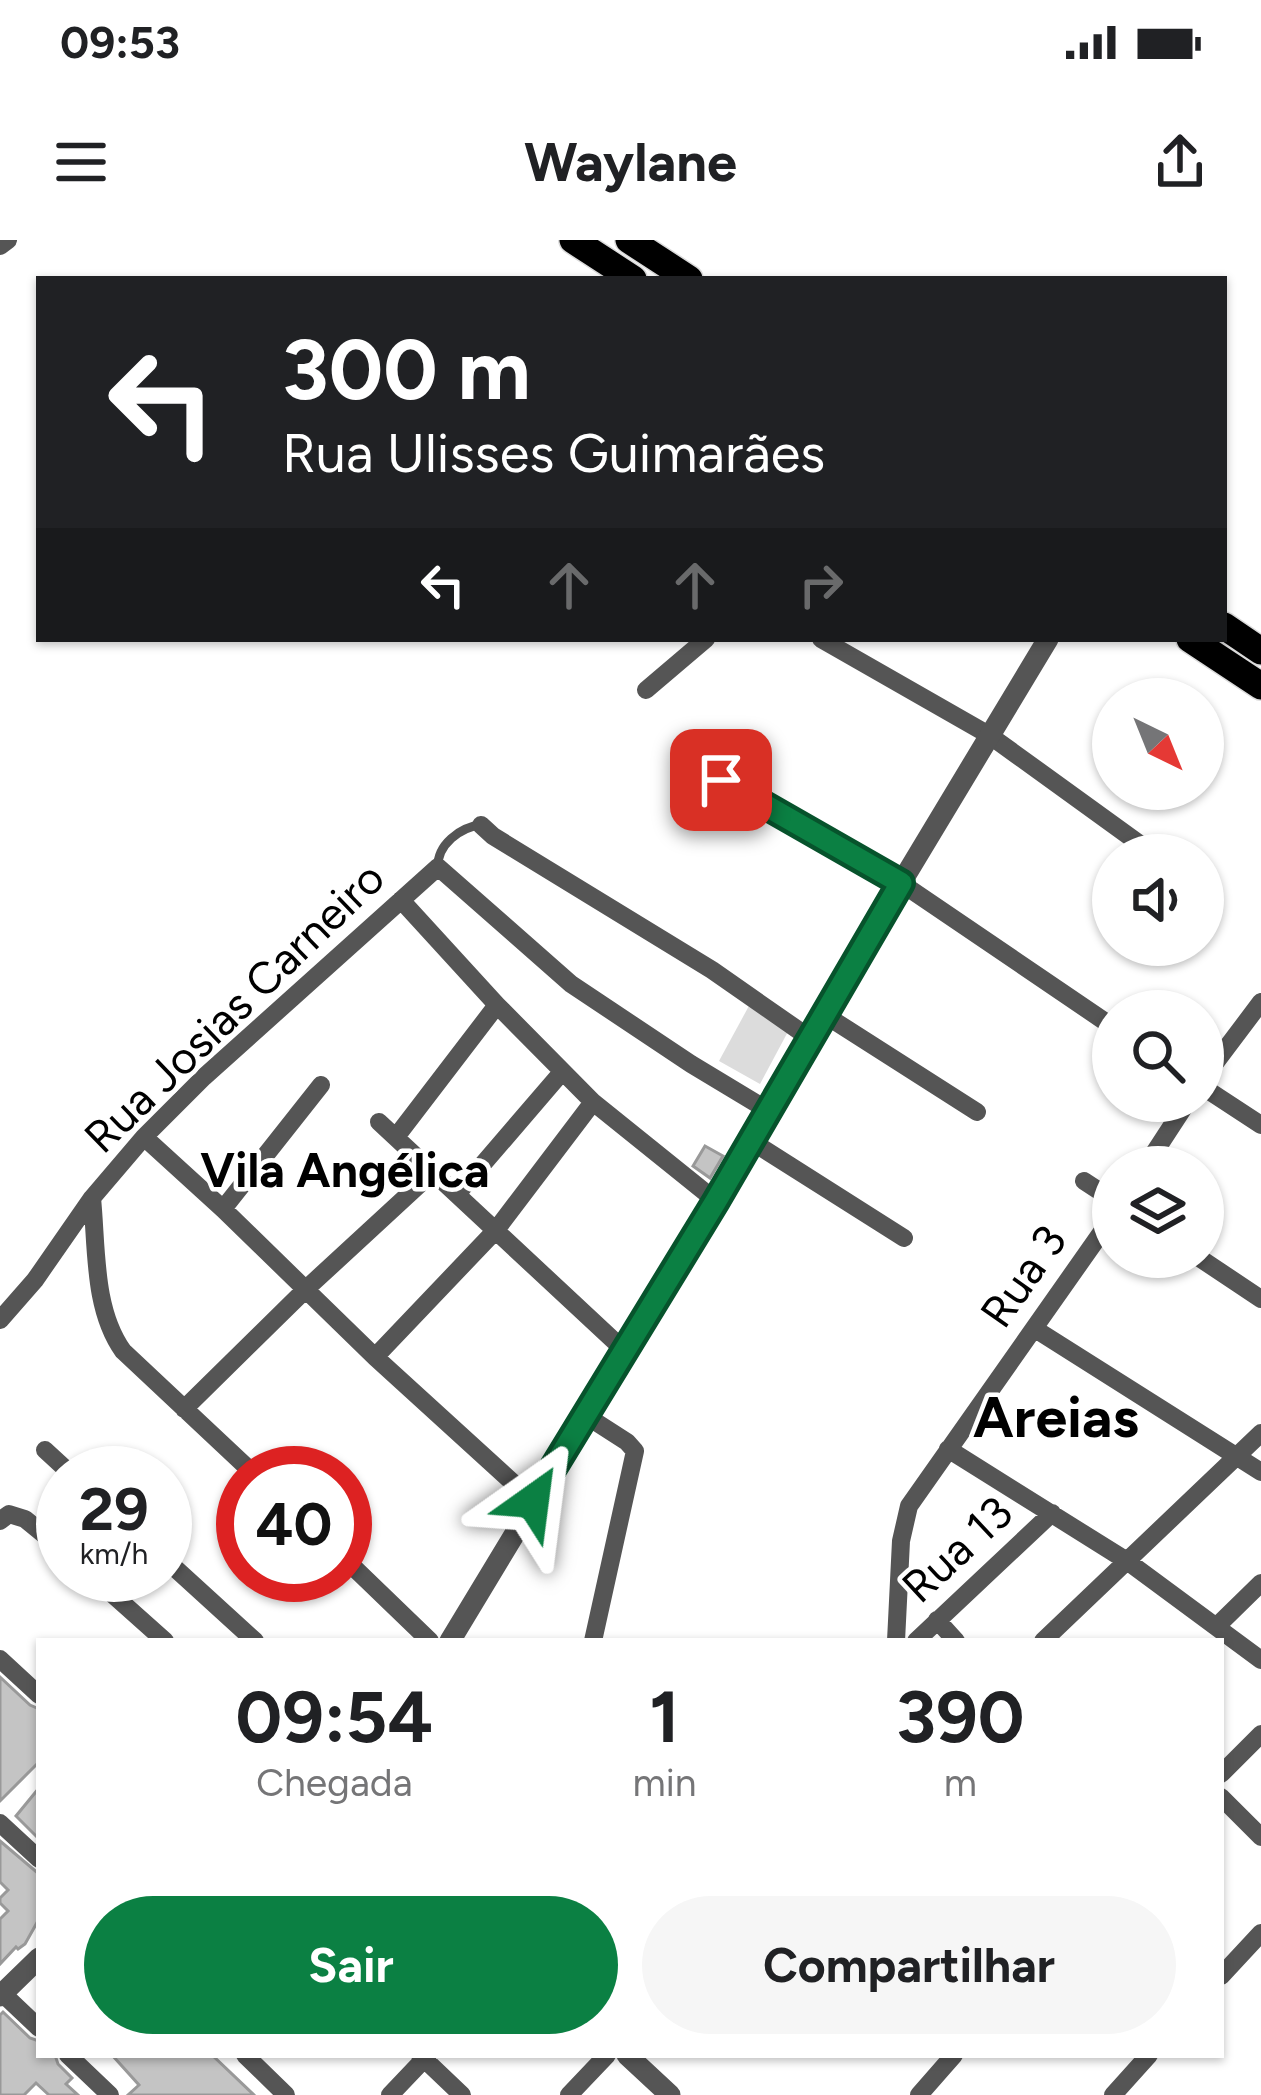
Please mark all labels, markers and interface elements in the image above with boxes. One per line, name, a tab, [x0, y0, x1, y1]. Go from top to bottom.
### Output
text: 09:53	[60, 15, 180, 69]
icon: menu	[48, 129, 114, 195]
icon: share	[1147, 129, 1213, 195]
text: Waylane	[524, 130, 737, 195]
text: 300 m	[282, 319, 531, 420]
icon: left	[84, 324, 240, 480]
text: Rua Ulisses Guimarães	[282, 421, 825, 486]
icon: left	[410, 552, 476, 618]
icon: ahead	[536, 552, 602, 618]
icon: ahead	[662, 552, 728, 618]
icon: right	[788, 552, 854, 618]
north arrow	[1092, 678, 1224, 810]
map controls	[1092, 678, 1224, 1278]
pin	[670, 729, 772, 831]
icon: arrive	[688, 747, 754, 813]
button: sound	[1092, 834, 1224, 966]
street label: Rua Josias Carneiro	[73, 850, 395, 1164]
button: search	[1092, 990, 1224, 1122]
district label: Vila Angélica	[200, 1141, 490, 1199]
button: layers	[1092, 1146, 1224, 1278]
street label: Rua 3	[969, 1215, 1077, 1337]
district label: Areias	[973, 1383, 1139, 1451]
position arrow	[470, 1438, 596, 1564]
speed limit sign: 40	[216, 1446, 372, 1602]
text: 29	[79, 1473, 149, 1545]
street label: Rua 13	[891, 1485, 1023, 1613]
text: km/h	[80, 1535, 148, 1572]
text: 09:54	[236, 1674, 433, 1760]
text: 1	[649, 1674, 680, 1760]
text: 390	[896, 1674, 1024, 1760]
text: Chegada	[256, 1759, 413, 1806]
text: min	[633, 1759, 697, 1806]
text: m	[944, 1759, 977, 1806]
button: Sair	[84, 1896, 618, 2034]
button: Compartilhar	[642, 1896, 1176, 2034]

